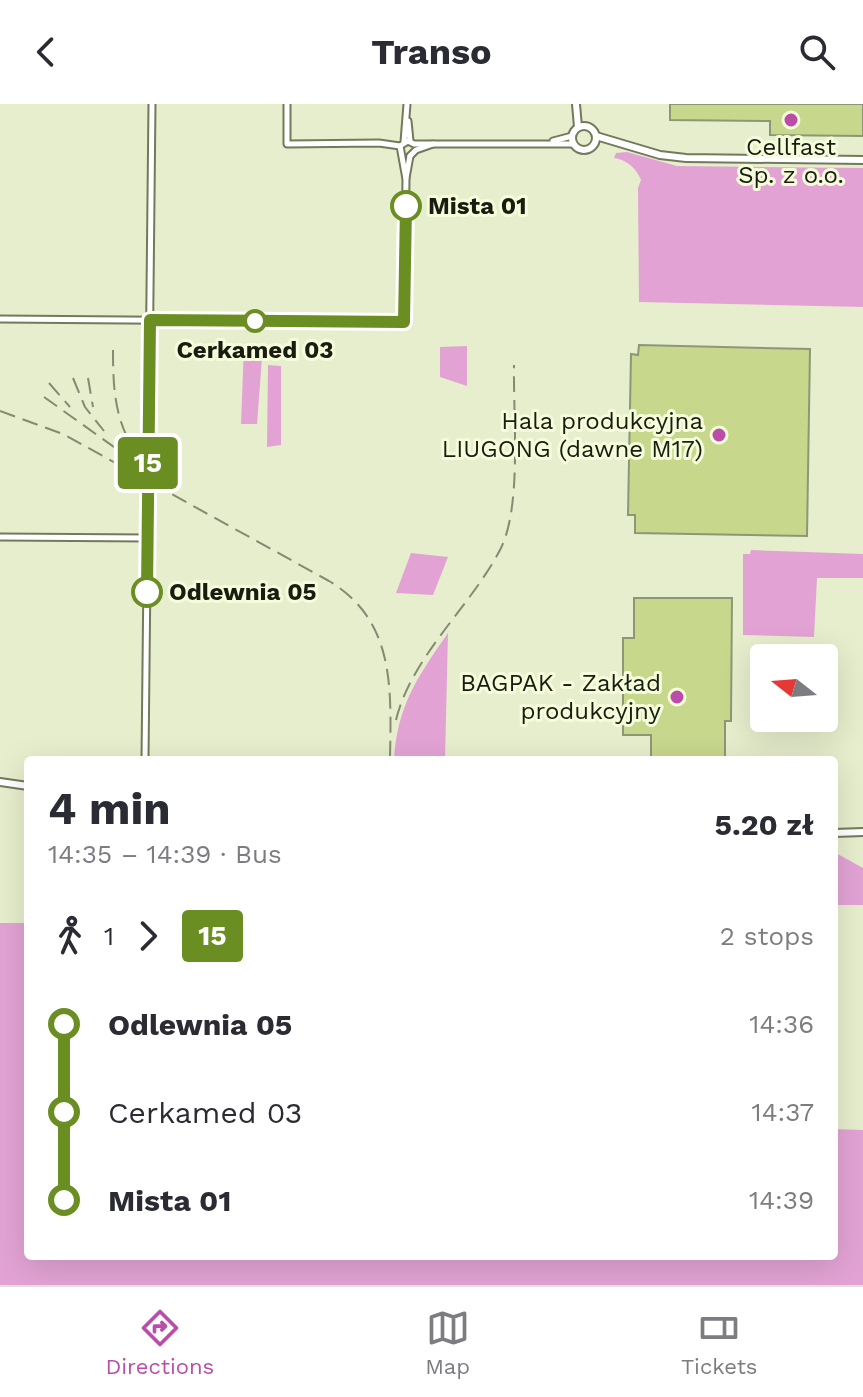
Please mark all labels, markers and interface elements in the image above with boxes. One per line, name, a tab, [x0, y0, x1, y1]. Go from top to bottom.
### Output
icon: back	[24, 30, 68, 74]
icon: search	[795, 30, 839, 74]
text: Transo	[371, 31, 492, 73]
marker: Cellfast Sp. z o.o.	[782, 111, 800, 129]
place label: Cellfast Sp. z o.o.	[738, 133, 844, 189]
marker: Mista 01	[391, 191, 421, 221]
place label: Mista 01	[428, 192, 527, 220]
marker: Cerkamed 03	[244, 310, 266, 332]
place label: Cerkamed 03	[176, 336, 334, 364]
place label: Hala produkcyjna LIUGONG (dawne M17)	[442, 407, 703, 463]
marker: Hala produkcyjna LIUGONG (dawne M17)	[710, 426, 728, 444]
line badge: 15	[112, 437, 184, 489]
text: 15	[134, 446, 162, 479]
marker: Odlewnia 05	[132, 577, 162, 607]
place label: Odlewnia 05	[169, 578, 316, 606]
north arrow	[750, 644, 838, 732]
map controls	[750, 644, 838, 732]
place label: BAGPAK - Zakład produkcyjny	[460, 669, 662, 725]
marker: BAGPAK - Zakład produkcyjny	[668, 688, 686, 706]
text: 4 min	[48, 783, 171, 835]
text: 5.20 zł	[715, 807, 814, 842]
text: 14:35 – 14:39 · Bus	[48, 839, 282, 869]
icon: walk	[48, 914, 92, 958]
icon: forward	[126, 914, 170, 958]
text: 15	[198, 919, 227, 952]
text: 1	[104, 921, 114, 951]
text: 2 stops	[720, 921, 814, 951]
text: Odlewnia 05	[108, 1007, 292, 1042]
text: 14:36	[749, 1009, 814, 1039]
text: Cerkamed 03	[108, 1095, 302, 1130]
text: 14:37	[752, 1097, 814, 1127]
text: Mista 01	[108, 1183, 231, 1218]
text: 14:39	[749, 1185, 814, 1215]
tab: Directions	[105, 1306, 214, 1379]
tab: Map	[425, 1306, 470, 1379]
tab: Tickets	[681, 1306, 757, 1379]

